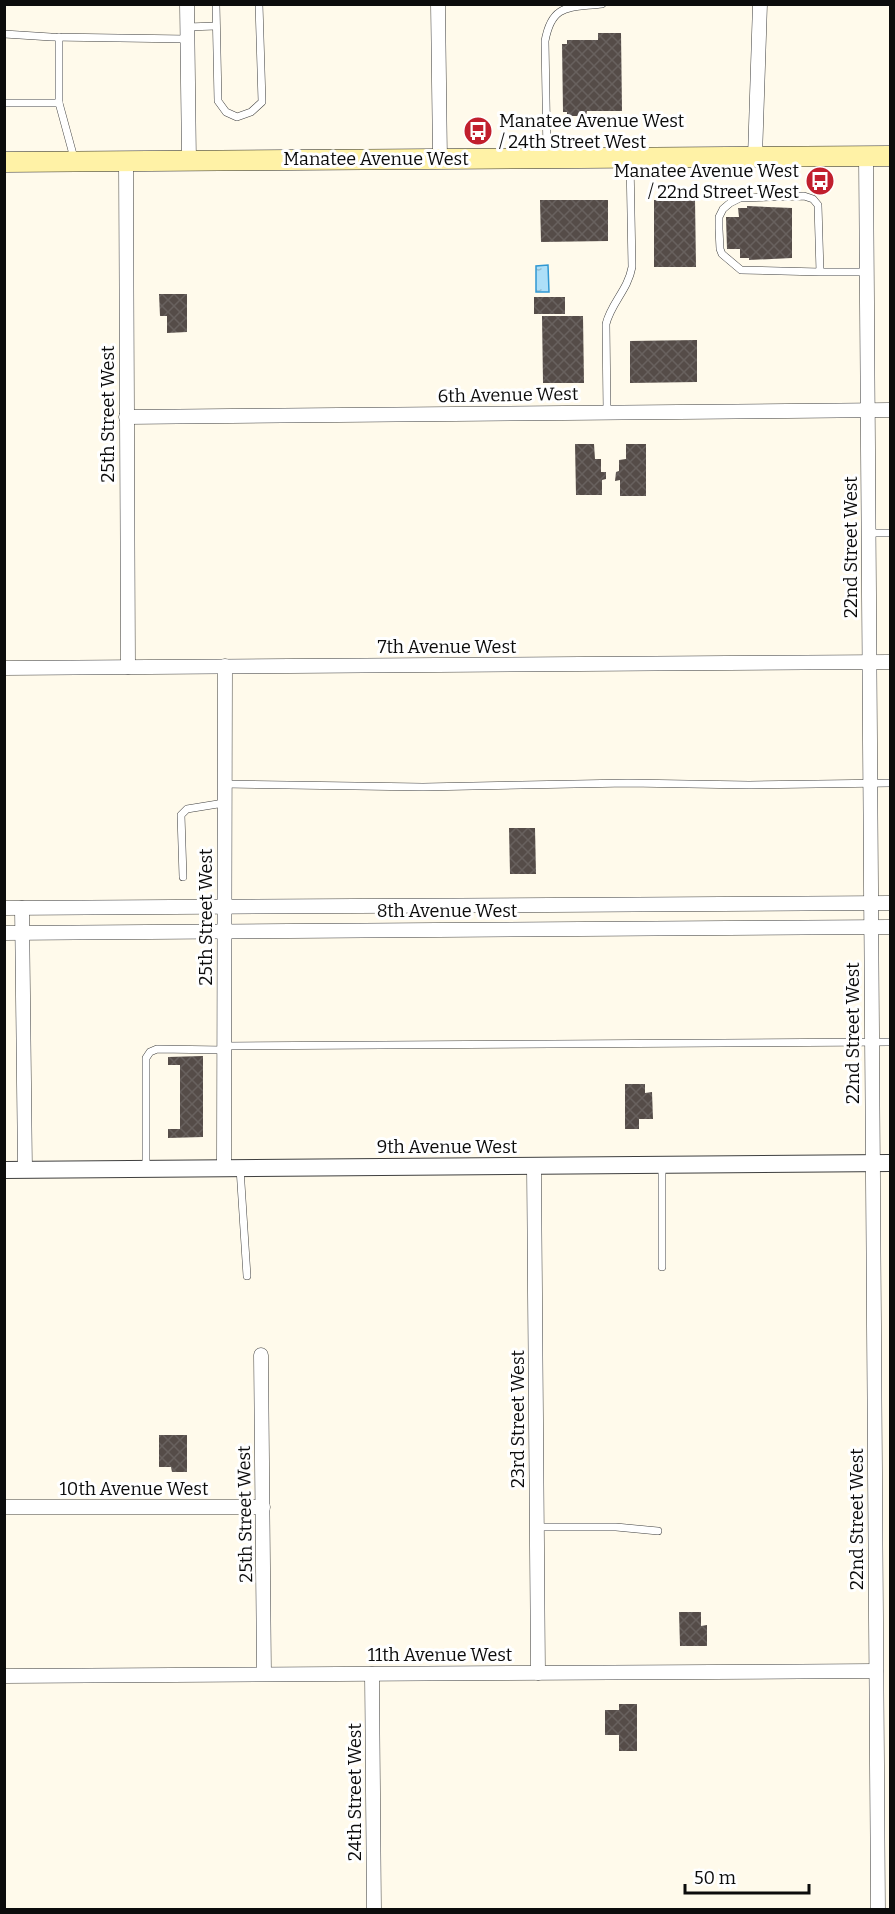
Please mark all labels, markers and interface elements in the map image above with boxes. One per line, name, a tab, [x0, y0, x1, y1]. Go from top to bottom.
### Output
place label: Manatee Avenue West / 24th Street West	[499, 110, 685, 153]
bus stop icon: Manatee Avenue West / 24th Street West	[462, 115, 494, 147]
street label: Manatee Avenue West	[283, 148, 469, 170]
place label: Manatee Avenue West / 22nd Street West	[614, 160, 799, 203]
bus stop icon: Manatee Avenue West / 22nd Street West	[804, 165, 836, 197]
street label: 25th Street West	[97, 345, 119, 483]
street label: 6th Avenue West	[437, 383, 579, 407]
street label: 22nd Street West	[840, 476, 862, 618]
street label: 7th Avenue West	[377, 636, 517, 658]
street label: 25th Street West	[195, 848, 217, 986]
street label: 8th Avenue West	[377, 900, 518, 922]
street label: 22nd Street West	[842, 962, 864, 1104]
street label: 9th Avenue West	[377, 1136, 518, 1158]
street label: 23rd Street West	[507, 1350, 529, 1488]
street label: 25th Street West	[233, 1445, 257, 1583]
street label: 22nd Street West	[846, 1448, 868, 1590]
street label: 10th Avenue West	[60, 1478, 209, 1500]
street label: 11th Avenue West	[368, 1644, 513, 1666]
street label: 24th Street West	[344, 1723, 366, 1861]
scale bar	[685, 1857, 810, 1895]
text: 50 m	[694, 1867, 736, 1889]

